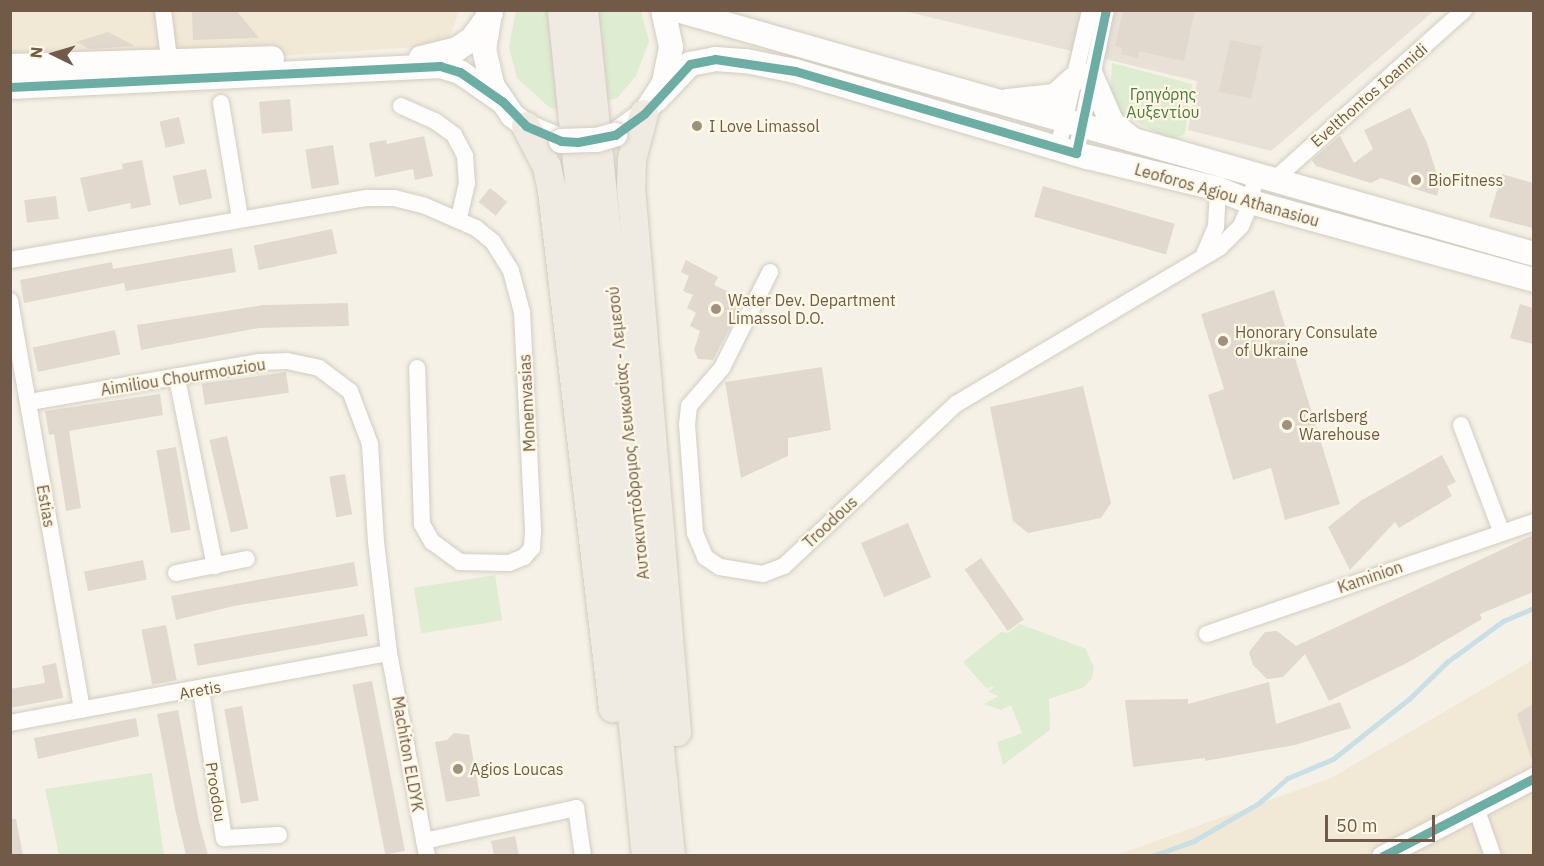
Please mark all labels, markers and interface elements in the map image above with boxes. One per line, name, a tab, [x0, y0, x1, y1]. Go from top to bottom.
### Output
north arrow	[24, 24, 84, 84]
street label: Evelthontos Ioannidi	[1307, 39, 1431, 151]
text: N	[26, 46, 47, 59]
park label: Γρηγόρης Αυξεντίου	[1126, 84, 1200, 122]
place label: I Love Limassol	[709, 116, 819, 136]
marker: I Love Limassol	[690, 119, 704, 133]
street label: Leoforos Agiou Athanasiou	[1132, 159, 1322, 231]
place label: BioFitness	[1428, 170, 1503, 190]
marker: BioFitness	[1409, 173, 1423, 187]
street label: Αυτοκινητόδρομος Λευκωσίας - Λεμεσού	[603, 285, 653, 581]
place label: Water Dev. Department Limassol D.O.	[728, 290, 896, 328]
marker: Water Dev. Department Limassol D.O.	[709, 302, 723, 316]
place label: Honorary Consulate of Ukraine	[1235, 322, 1378, 360]
marker: Honorary Consulate of Ukraine	[1216, 334, 1230, 348]
street label: Aimiliou Chourmouziou	[99, 354, 267, 400]
street label: Monemvasias	[515, 354, 539, 452]
place label: Carlsberg Warehouse	[1299, 406, 1380, 444]
marker: Carlsberg Warehouse	[1280, 418, 1294, 432]
street label: Estias	[33, 483, 59, 529]
street label: Troodous	[799, 492, 861, 552]
street label: Kaminion	[1335, 557, 1405, 597]
street label: Aretis	[178, 677, 222, 703]
street label: Machiton ELDYK	[388, 695, 428, 813]
place label: Agios Loucas	[470, 759, 564, 779]
street label: Proodou	[202, 761, 230, 823]
marker: Agios Loucas	[451, 762, 465, 776]
scale bar	[1328, 803, 1438, 841]
text: 50 m	[1336, 814, 1378, 837]

